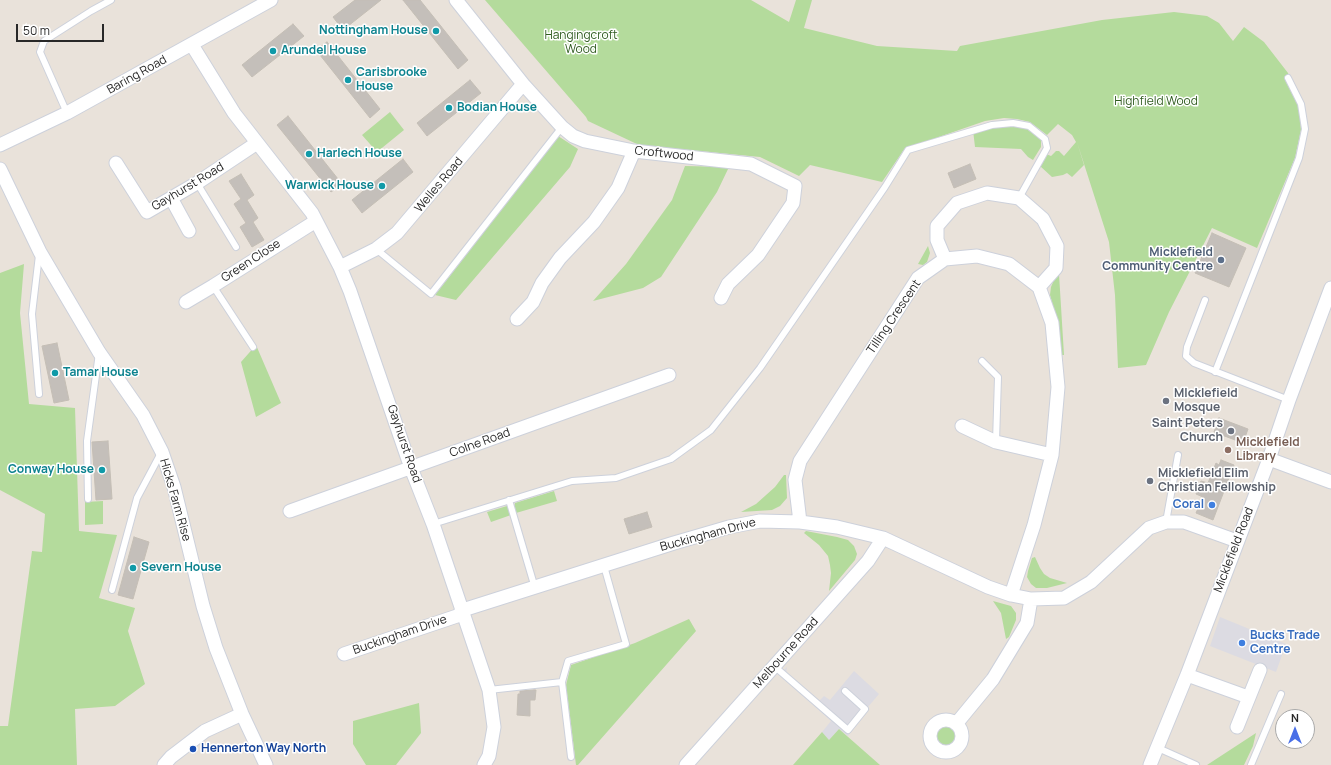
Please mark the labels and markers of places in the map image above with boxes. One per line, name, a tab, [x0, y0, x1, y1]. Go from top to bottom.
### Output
place label: Nottingham House	[319, 24, 428, 38]
marker: Nottingham House	[431, 26, 441, 36]
place label: Arundel House	[281, 44, 366, 58]
marker: Arundel House	[268, 46, 278, 56]
place label: Carisbrooke House	[356, 66, 427, 94]
marker: Carisbrooke House	[343, 75, 353, 85]
place label: Bodian House	[457, 101, 537, 115]
marker: Bodian House	[444, 103, 454, 113]
place label: Harlech House	[317, 147, 402, 161]
marker: Harlech House	[304, 149, 314, 159]
place label: Warwick House	[285, 179, 374, 193]
marker: Warwick House	[377, 181, 387, 191]
place label: Micklefield Community Centre	[1102, 246, 1213, 274]
marker: Micklefield Community Centre	[1216, 255, 1226, 265]
place label: Tamar House	[63, 366, 139, 380]
marker: Tamar House	[50, 368, 60, 378]
place label: MIcklefield Mosque	[1174, 387, 1238, 415]
marker: MIcklefield Mosque	[1161, 396, 1171, 406]
place label: Saint Peters Church	[1152, 417, 1223, 445]
marker: Saint Peters Church	[1226, 426, 1236, 436]
place label: Micklefield Library	[1236, 436, 1300, 464]
marker: Micklefield Library	[1223, 445, 1233, 455]
place label: Conway House	[8, 463, 94, 477]
marker: Conway House	[97, 465, 107, 475]
place label: Micklefield Elim Christian Fellowship	[1158, 467, 1276, 495]
marker: Micklefield Elim Christian Fellowship	[1145, 476, 1155, 486]
place label: Coral	[1173, 498, 1204, 512]
marker: Coral	[1207, 500, 1217, 510]
place label: Severn House	[141, 561, 221, 575]
marker: Severn House	[128, 563, 138, 573]
place label: Bucks Trade Centre	[1250, 629, 1320, 657]
marker: Bucks Trade Centre	[1237, 638, 1247, 648]
place label: Hennerton Way North	[201, 742, 326, 756]
marker: Hennerton Way North	[188, 744, 198, 754]

